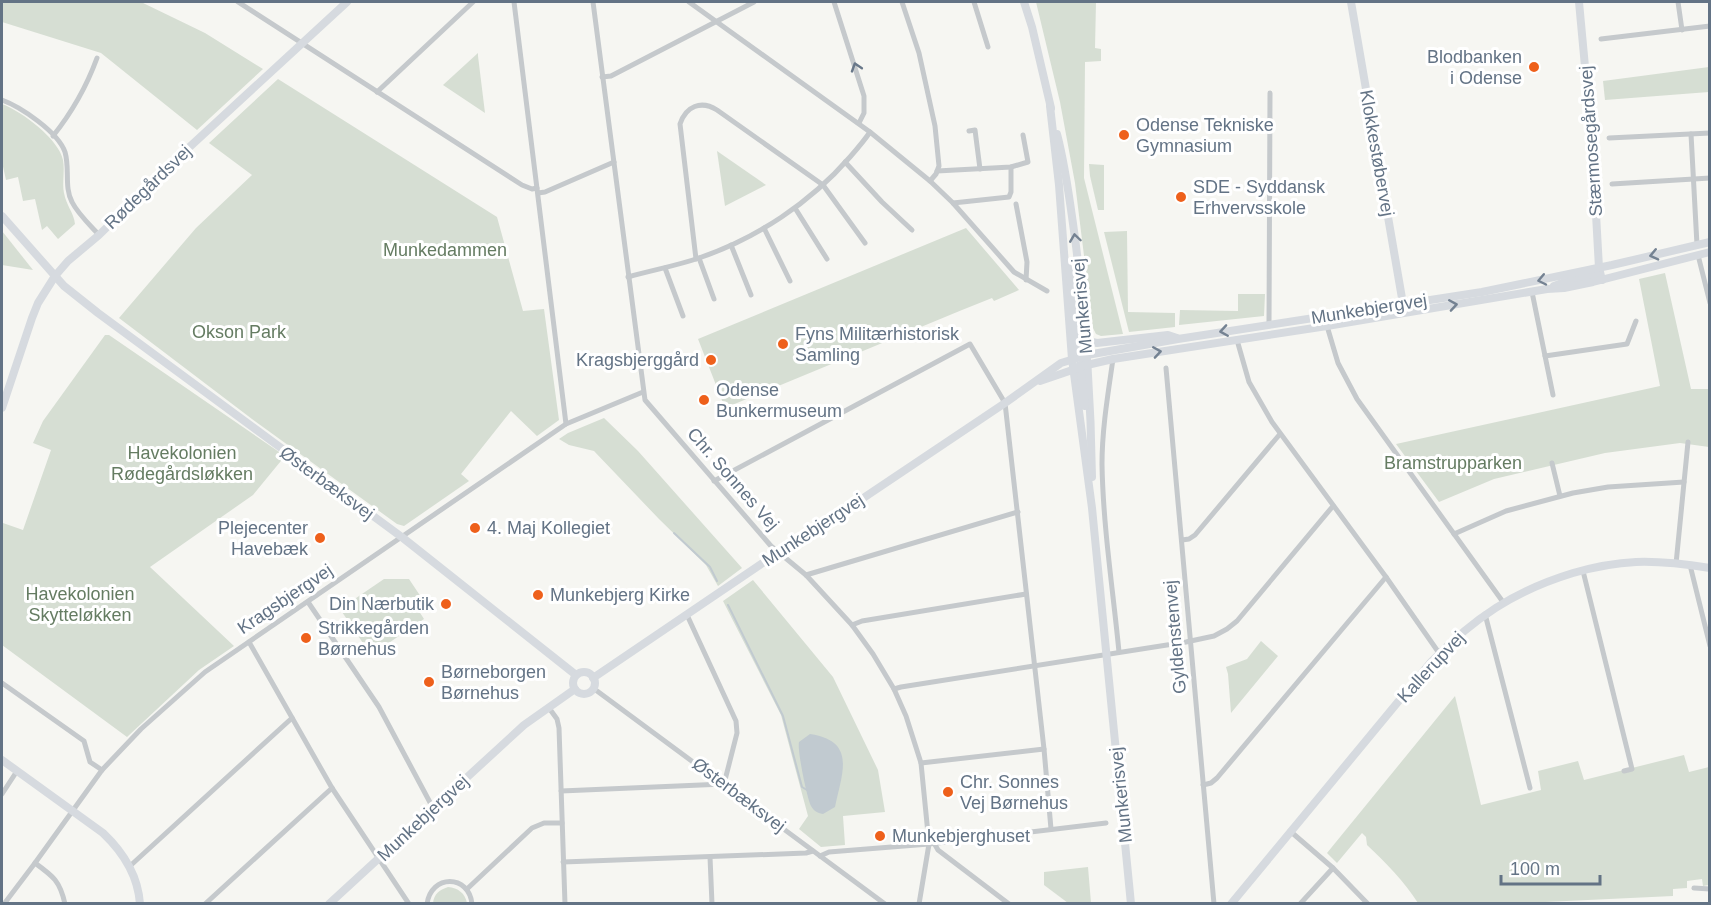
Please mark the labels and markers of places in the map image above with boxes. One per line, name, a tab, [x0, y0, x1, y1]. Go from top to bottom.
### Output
place label: Blodbanken i Odense	[1427, 47, 1522, 88]
marker: Blodbanken i Odense	[1527, 60, 1541, 74]
place label: Odense Tekniske Gymnasium	[1136, 115, 1274, 156]
marker: Odense Tekniske Gymnasium	[1117, 128, 1131, 142]
place label: SDE - Syddansk Erhvervsskole	[1193, 177, 1326, 218]
marker: SDE - Syddansk Erhvervsskole	[1174, 190, 1188, 204]
place label: Fyns Militærhistorisk Samling	[795, 324, 960, 365]
marker: Fyns Militærhistorisk Samling	[776, 337, 790, 351]
place label: Kragsbjerggård	[576, 350, 699, 370]
marker: Kragsbjerggård	[704, 353, 718, 367]
place label: Odense Bunkermuseum	[716, 380, 842, 421]
marker: Odense Bunkermuseum	[697, 393, 711, 407]
place label: Plejecenter Havebæk	[218, 518, 309, 559]
place label: 4. Maj Kollegiet	[487, 518, 610, 538]
marker: 4. Maj Kollegiet	[468, 521, 482, 535]
marker: Plejecenter Havebæk	[313, 531, 327, 545]
place label: Munkebjerg Kirke	[550, 585, 690, 605]
marker: Munkebjerg Kirke	[531, 588, 545, 602]
place label: Din Nærbutik	[329, 594, 435, 614]
marker: Din Nærbutik	[439, 597, 453, 611]
place label: Strikkegården Børnehus	[318, 618, 429, 659]
marker: Strikkegården Børnehus	[299, 631, 313, 645]
place label: Børneborgen Børnehus	[441, 662, 546, 703]
marker: Børneborgen Børnehus	[422, 675, 436, 689]
place label: Chr. Sonnes Vej Børnehus	[960, 772, 1068, 813]
marker: Chr. Sonnes Vej Børnehus	[941, 785, 955, 799]
place label: Munkebjerghuset	[892, 826, 1030, 846]
marker: Munkebjerghuset	[873, 829, 887, 843]

